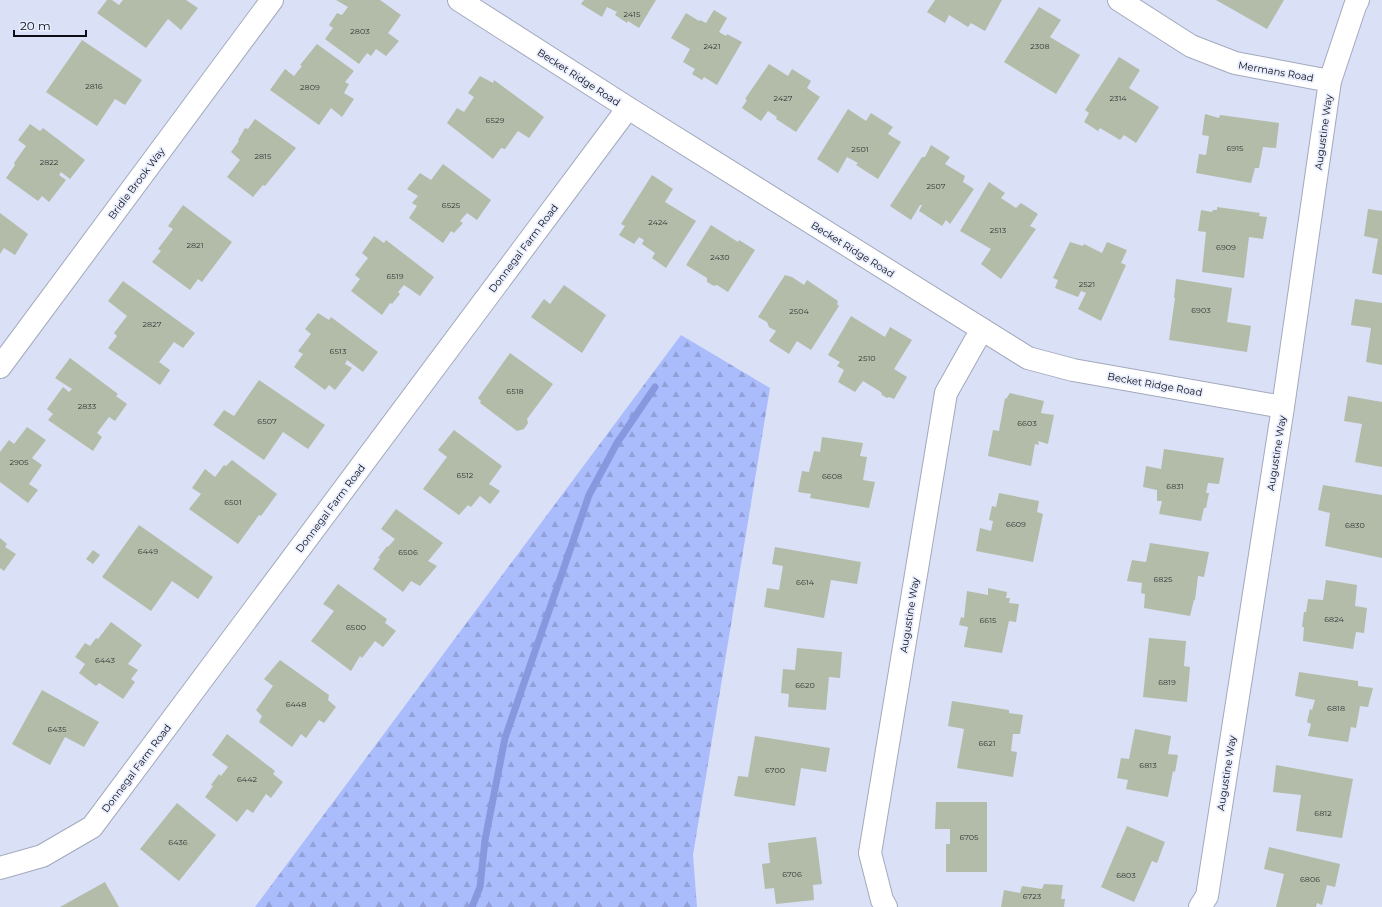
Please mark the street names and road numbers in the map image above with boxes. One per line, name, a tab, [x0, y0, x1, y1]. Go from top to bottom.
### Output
street label: Becket Ridge Road	[535, 46, 623, 109]
street label: Mermans Road	[1237, 58, 1315, 85]
street label: Augustine Way	[1312, 93, 1335, 171]
street label: Bridle Brook Way	[105, 144, 168, 222]
street label: Donnegal Farm Road	[486, 201, 561, 295]
street label: Becket Ridge Road	[809, 218, 897, 280]
street label: Becket Ridge Road	[1107, 370, 1203, 399]
street label: Augustine Way	[1264, 414, 1289, 492]
street label: Donnegal Farm Road	[293, 461, 368, 555]
street label: Augustine Way	[897, 576, 922, 654]
street label: Donnegal Farm Road	[99, 721, 174, 815]
street label: Augustine Way	[1214, 734, 1239, 812]

